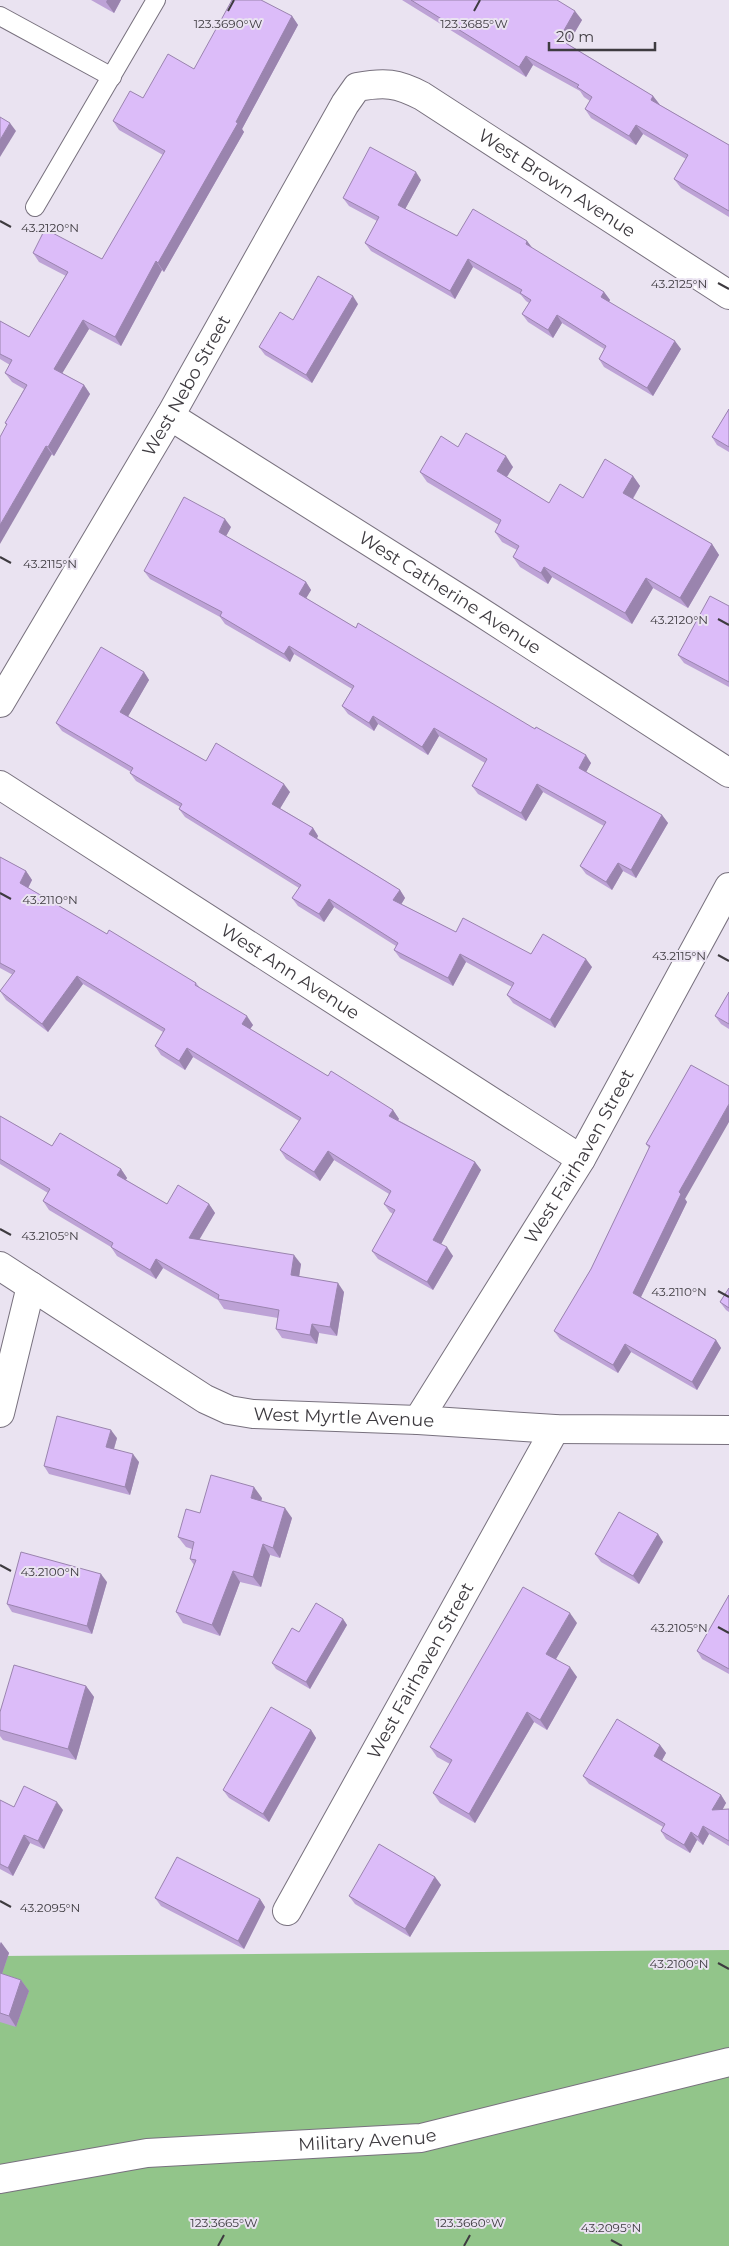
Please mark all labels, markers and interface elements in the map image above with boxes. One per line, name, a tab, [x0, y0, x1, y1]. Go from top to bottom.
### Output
text: 123.3690°W	[194, 16, 262, 31]
text: 123.3685°W	[440, 16, 508, 31]
scale bar	[549, 20, 655, 52]
text: 20 m	[556, 27, 594, 46]
street label: West Brown Avenue	[474, 124, 640, 242]
text: 43.2120°N	[21, 220, 79, 235]
text: 43.2125°N	[651, 276, 707, 291]
street label: West Nebo Street	[138, 311, 235, 460]
street label: West Catherine Avenue	[354, 527, 545, 659]
text: 43.2115°N	[23, 556, 77, 571]
text: 43.2120°N	[650, 612, 708, 627]
text: 43.2110°N	[22, 892, 78, 907]
street label: West Ann Avenue	[217, 919, 364, 1025]
text: 43.2115°N	[652, 948, 706, 963]
street label: West Fairhaven Street	[520, 1065, 639, 1248]
text: 43.2105°N	[21, 1228, 79, 1243]
text: 43.2110°N	[651, 1284, 707, 1299]
street label: West Myrtle Avenue	[253, 1403, 435, 1432]
text: 43.2100°N	[20, 1564, 80, 1579]
street label: West Fairhaven Street	[363, 1579, 479, 1763]
text: 43.2105°N	[650, 1620, 708, 1635]
text: 43.2095°N	[20, 1900, 80, 1915]
text: 43.2100°N	[649, 1956, 709, 1971]
street label: Military Avenue	[298, 2124, 439, 2156]
text: 123.3665°W	[190, 2215, 258, 2230]
text: 123.3660°W	[436, 2215, 504, 2230]
text: 43.2095°N	[581, 2220, 641, 2235]

